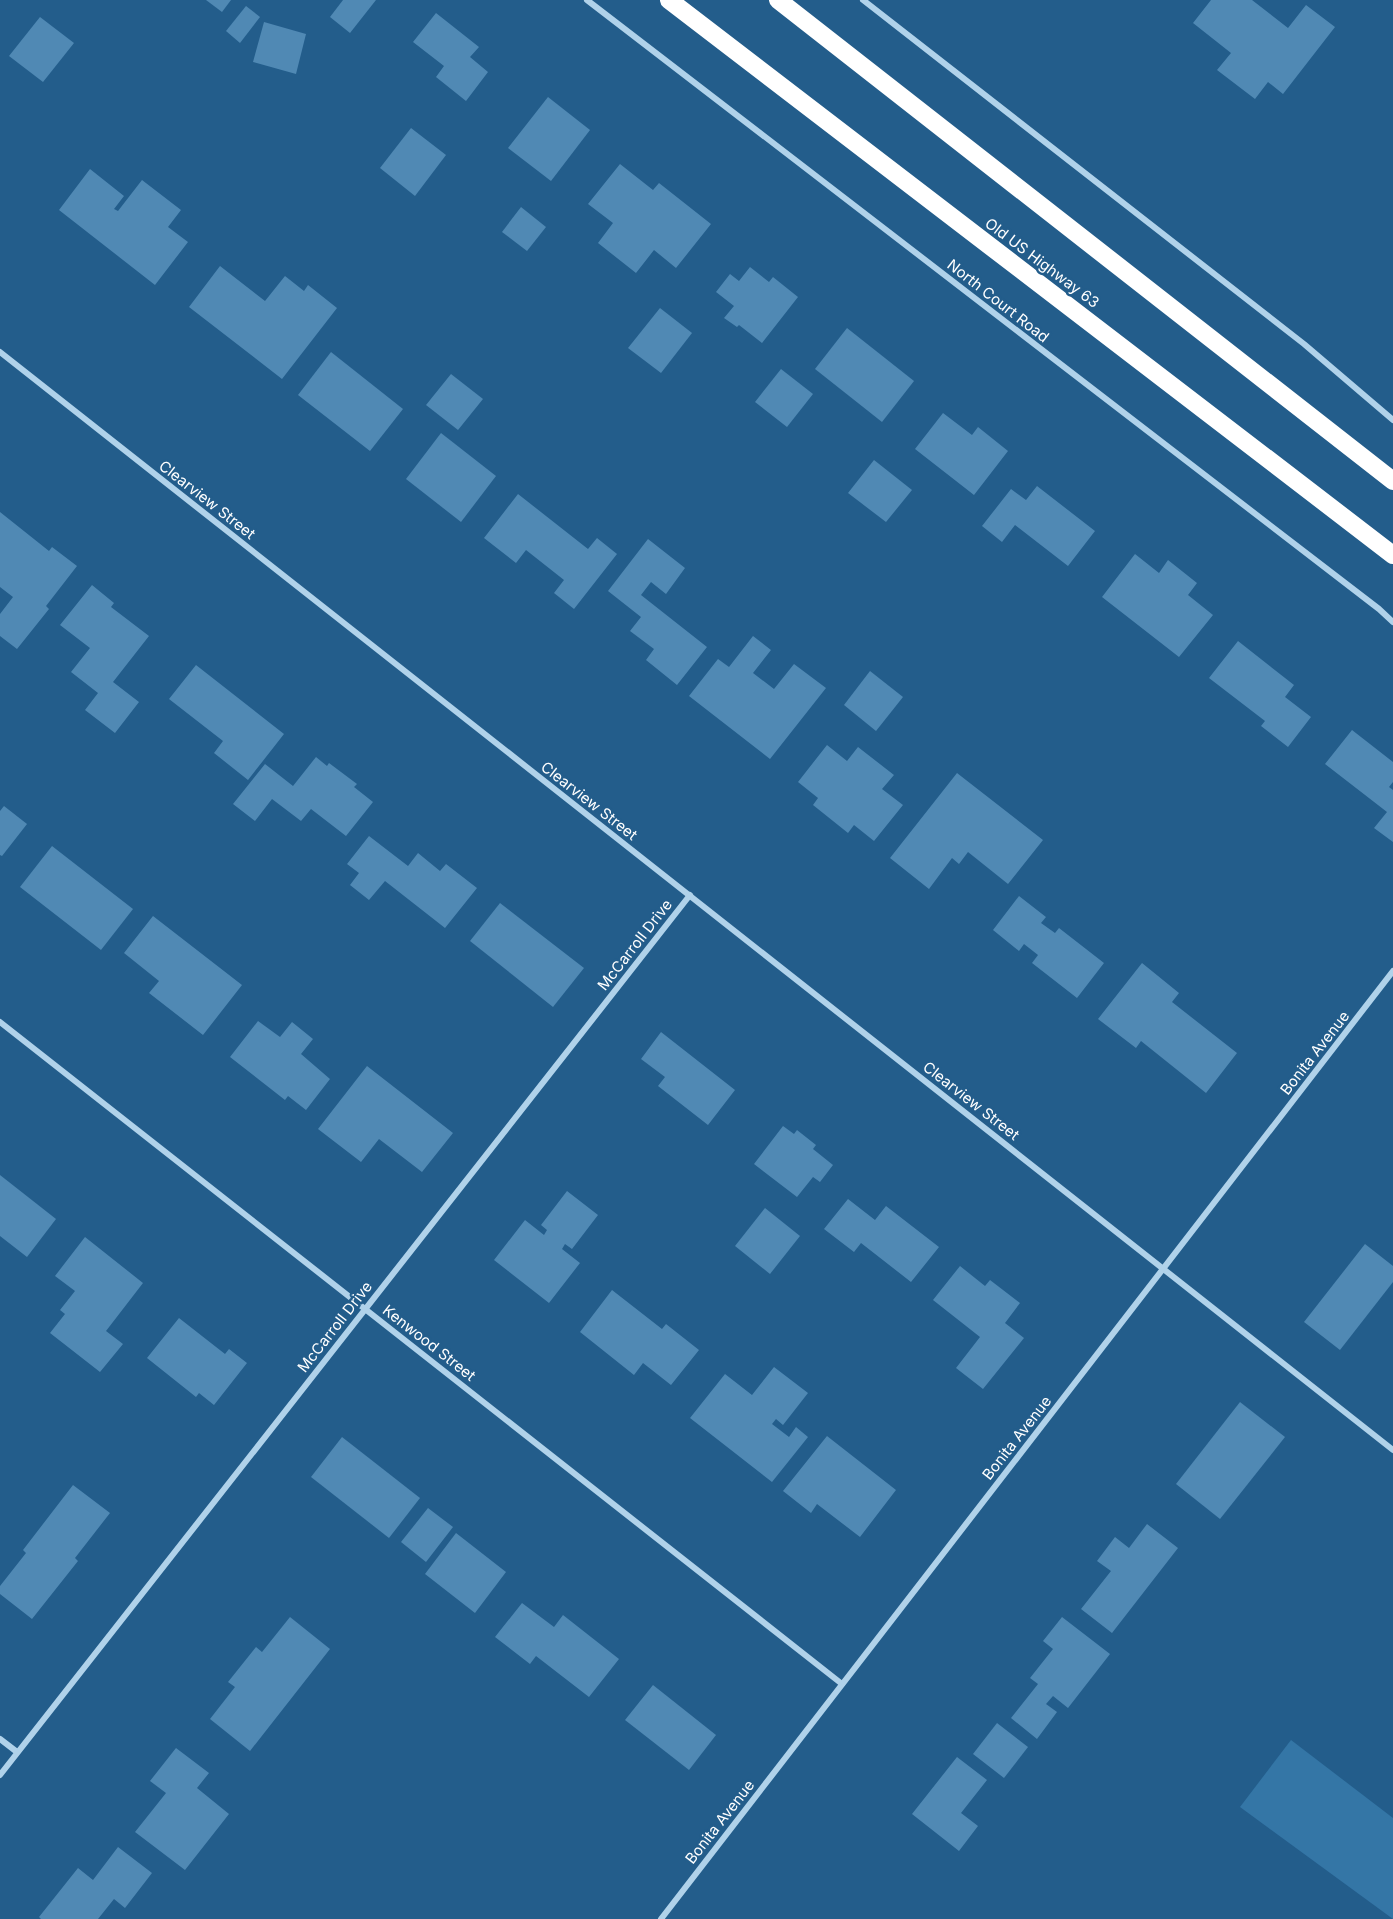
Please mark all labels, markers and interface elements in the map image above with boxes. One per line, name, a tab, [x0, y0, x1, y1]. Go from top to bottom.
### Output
street label: Old US Highway 63	[981, 213, 1103, 312]
street label: North Court Road	[944, 255, 1053, 346]
street label: Clearview Street	[155, 456, 259, 543]
street label: Clearview Street	[537, 757, 641, 844]
street label: McCarroll Drive	[593, 895, 676, 994]
street label: Bonita Avenue	[1276, 1007, 1353, 1099]
street label: Clearview Street	[919, 1057, 1023, 1144]
street label: McCarroll Drive	[293, 1277, 376, 1376]
street label: Kenwood Street	[379, 1300, 480, 1385]
street label: Bonita Avenue	[978, 1392, 1055, 1484]
street label: Bonita Avenue	[681, 1776, 758, 1868]

